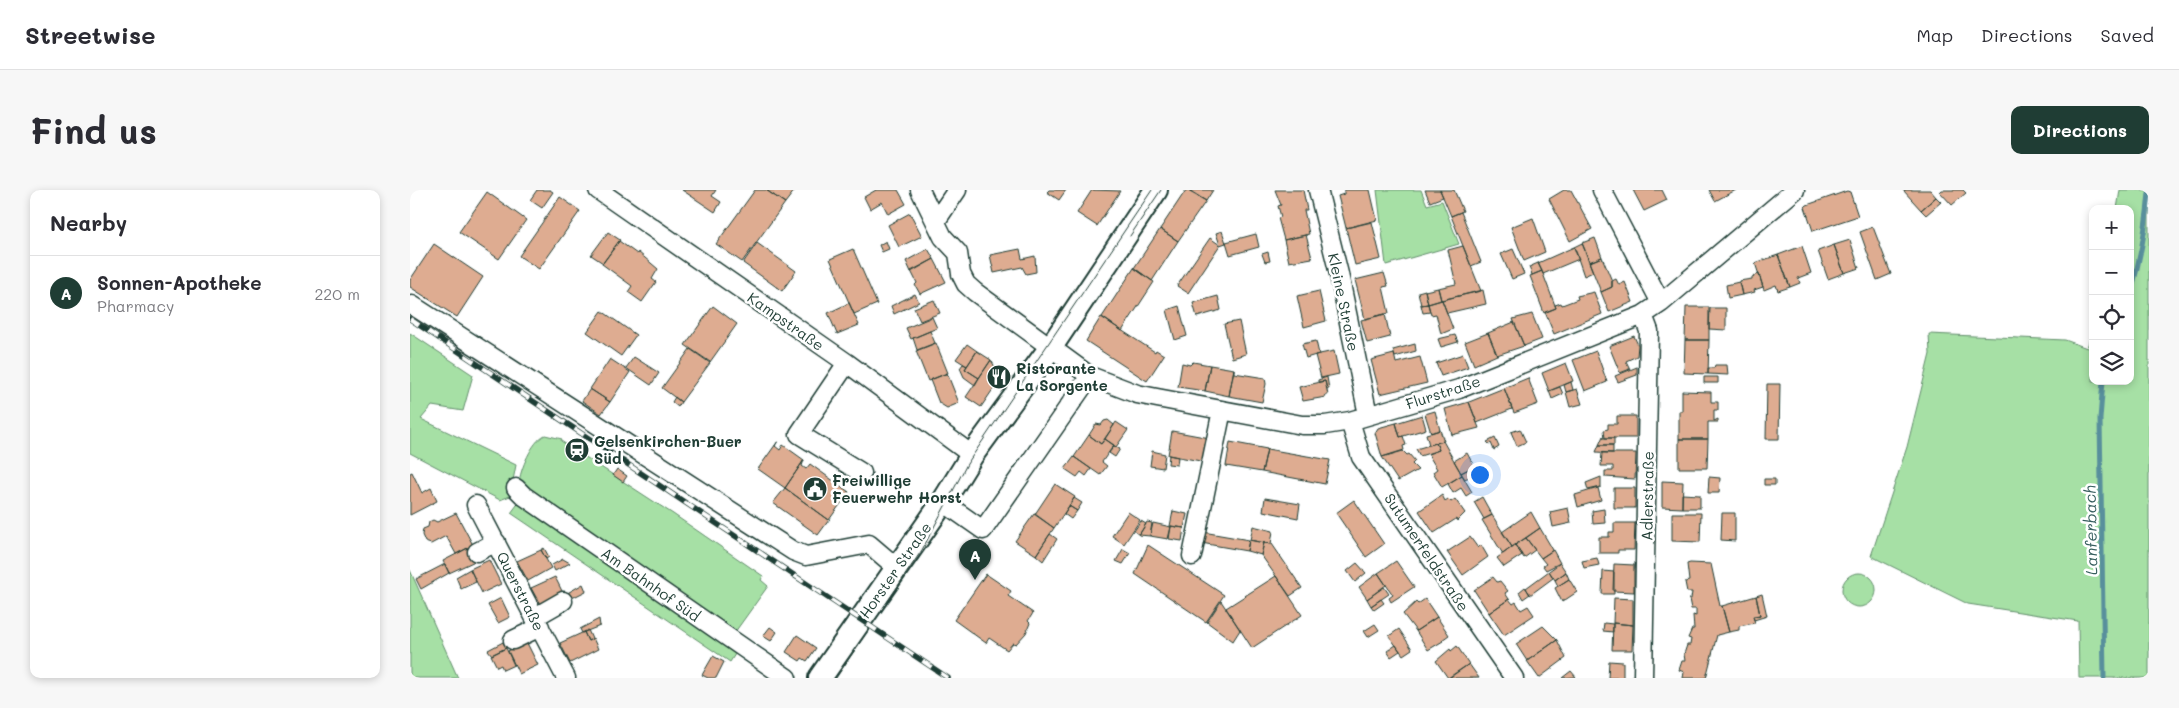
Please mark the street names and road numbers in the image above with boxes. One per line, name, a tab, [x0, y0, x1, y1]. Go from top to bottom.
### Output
street label: Kleine Straße	[1324, 251, 1364, 353]
street label: Kampstraße	[744, 287, 828, 355]
street label: Flurstraße	[1403, 371, 1483, 413]
street label: Adlerstraße	[1636, 451, 1658, 541]
street label: Sutumerfeldstraße	[1380, 489, 1474, 615]
street label: Horster Straße	[854, 518, 936, 622]
street label: Am Bahnhof Süd	[597, 542, 705, 626]
street label: Querstraße	[493, 548, 549, 634]

